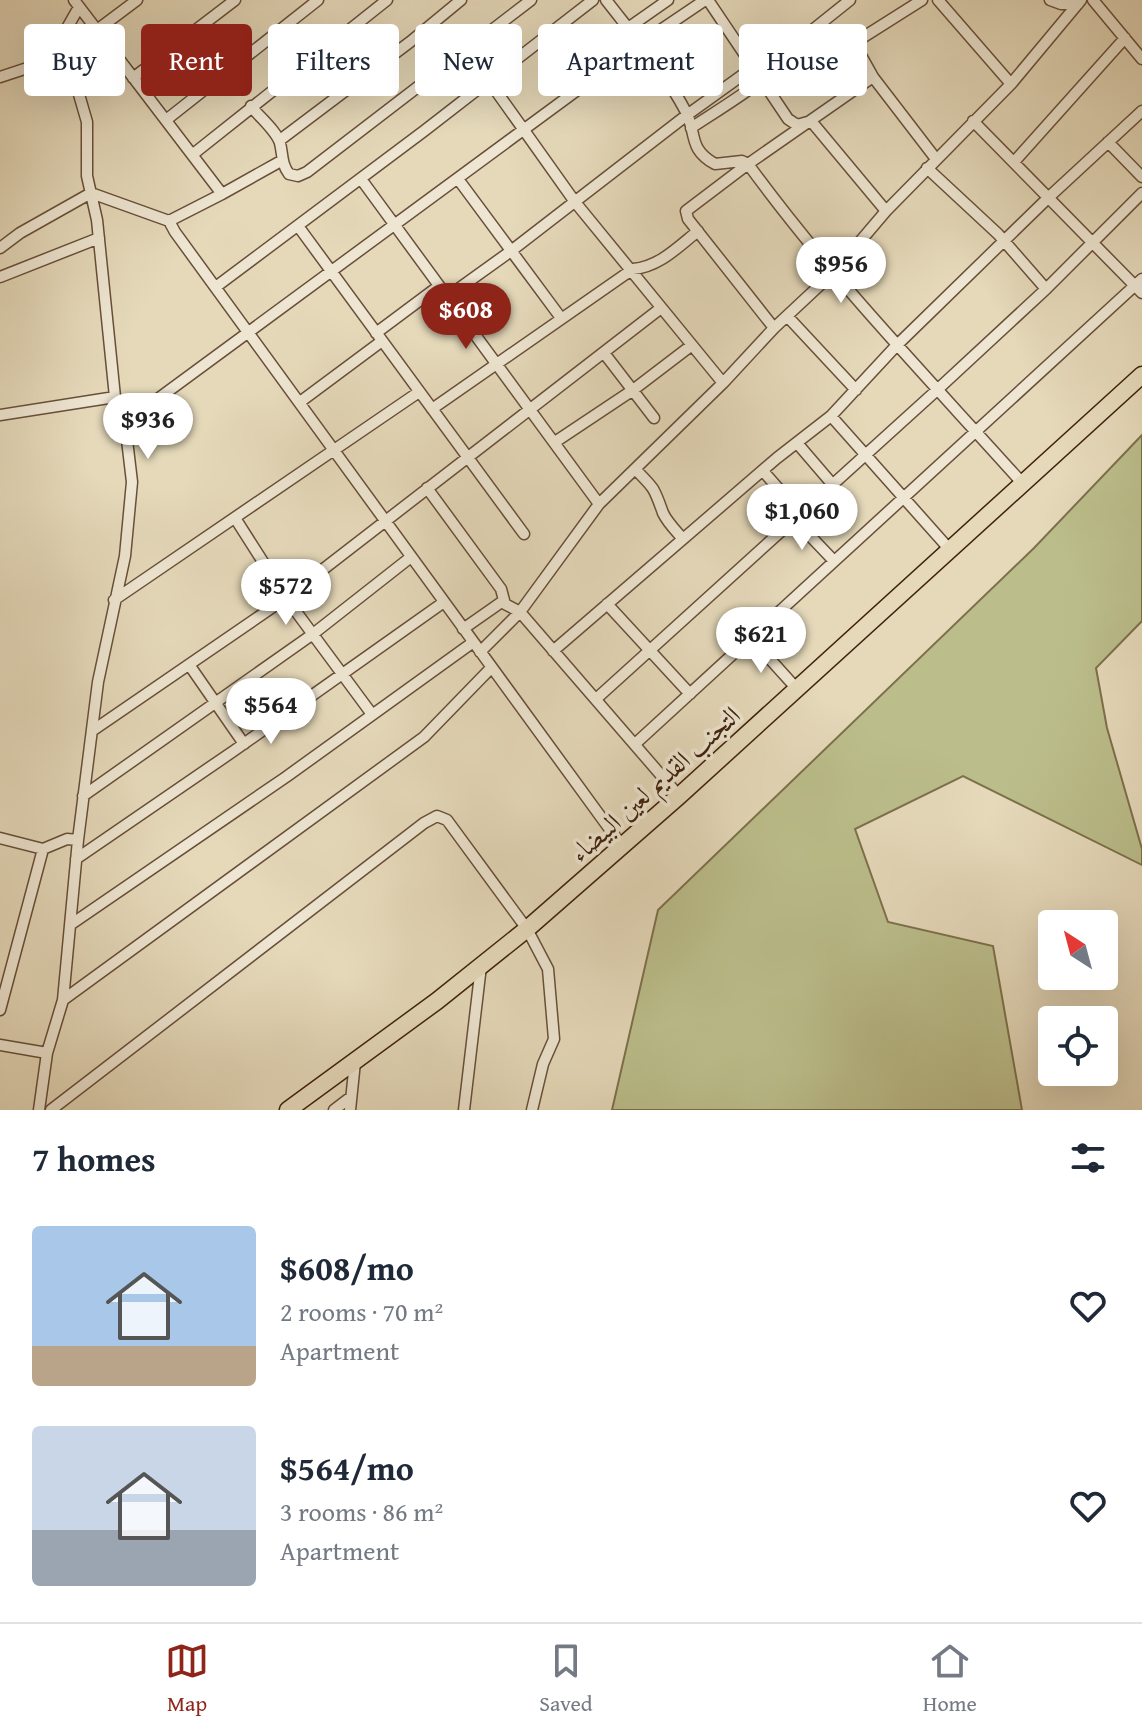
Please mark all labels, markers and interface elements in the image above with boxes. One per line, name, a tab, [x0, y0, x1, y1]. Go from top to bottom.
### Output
chip: Buy	[24, 24, 125, 96]
chip: Rent	[141, 24, 252, 96]
chip: Filters	[268, 24, 399, 96]
chip: New	[415, 24, 522, 96]
chip: Apartment	[538, 24, 723, 96]
chip: House	[739, 24, 867, 96]
pin: $956	[794, 237, 888, 305]
text: $956	[814, 243, 868, 282]
pin: $608	[419, 283, 513, 351]
text: $608	[439, 289, 493, 328]
pin: $936	[101, 393, 195, 461]
text: $936	[121, 399, 175, 438]
pin: $1,060	[737, 484, 867, 552]
text: $1,060	[765, 490, 839, 529]
pin: $572	[239, 559, 333, 627]
text: $572	[259, 565, 313, 604]
pin: $621	[714, 607, 808, 675]
text: $621	[734, 613, 788, 652]
pin: $564	[224, 678, 318, 746]
text: $564	[244, 684, 298, 723]
street label: التجنب القديم لعين البيضاء	[561, 696, 751, 874]
north arrow	[1038, 910, 1118, 990]
map controls	[1038, 910, 1118, 1086]
button: locate	[1038, 1006, 1118, 1086]
text: 7 homes	[32, 1134, 156, 1183]
icon: filters	[1066, 1136, 1110, 1180]
text: $608/mo	[280, 1243, 414, 1292]
icon: home	[96, 1258, 192, 1354]
icon: heart	[1066, 1284, 1110, 1328]
text: 2 rooms · 70 m²	[280, 1292, 443, 1331]
text: Apartment	[280, 1331, 399, 1370]
text: $564/mo	[280, 1443, 414, 1492]
icon: home	[96, 1458, 192, 1554]
icon: heart	[1066, 1484, 1110, 1528]
text: 3 rooms · 86 m²	[280, 1492, 443, 1531]
text: Apartment	[280, 1531, 399, 1570]
tab: Map	[165, 1639, 209, 1719]
tab: Saved	[539, 1639, 593, 1719]
tab: Home	[923, 1639, 977, 1719]

